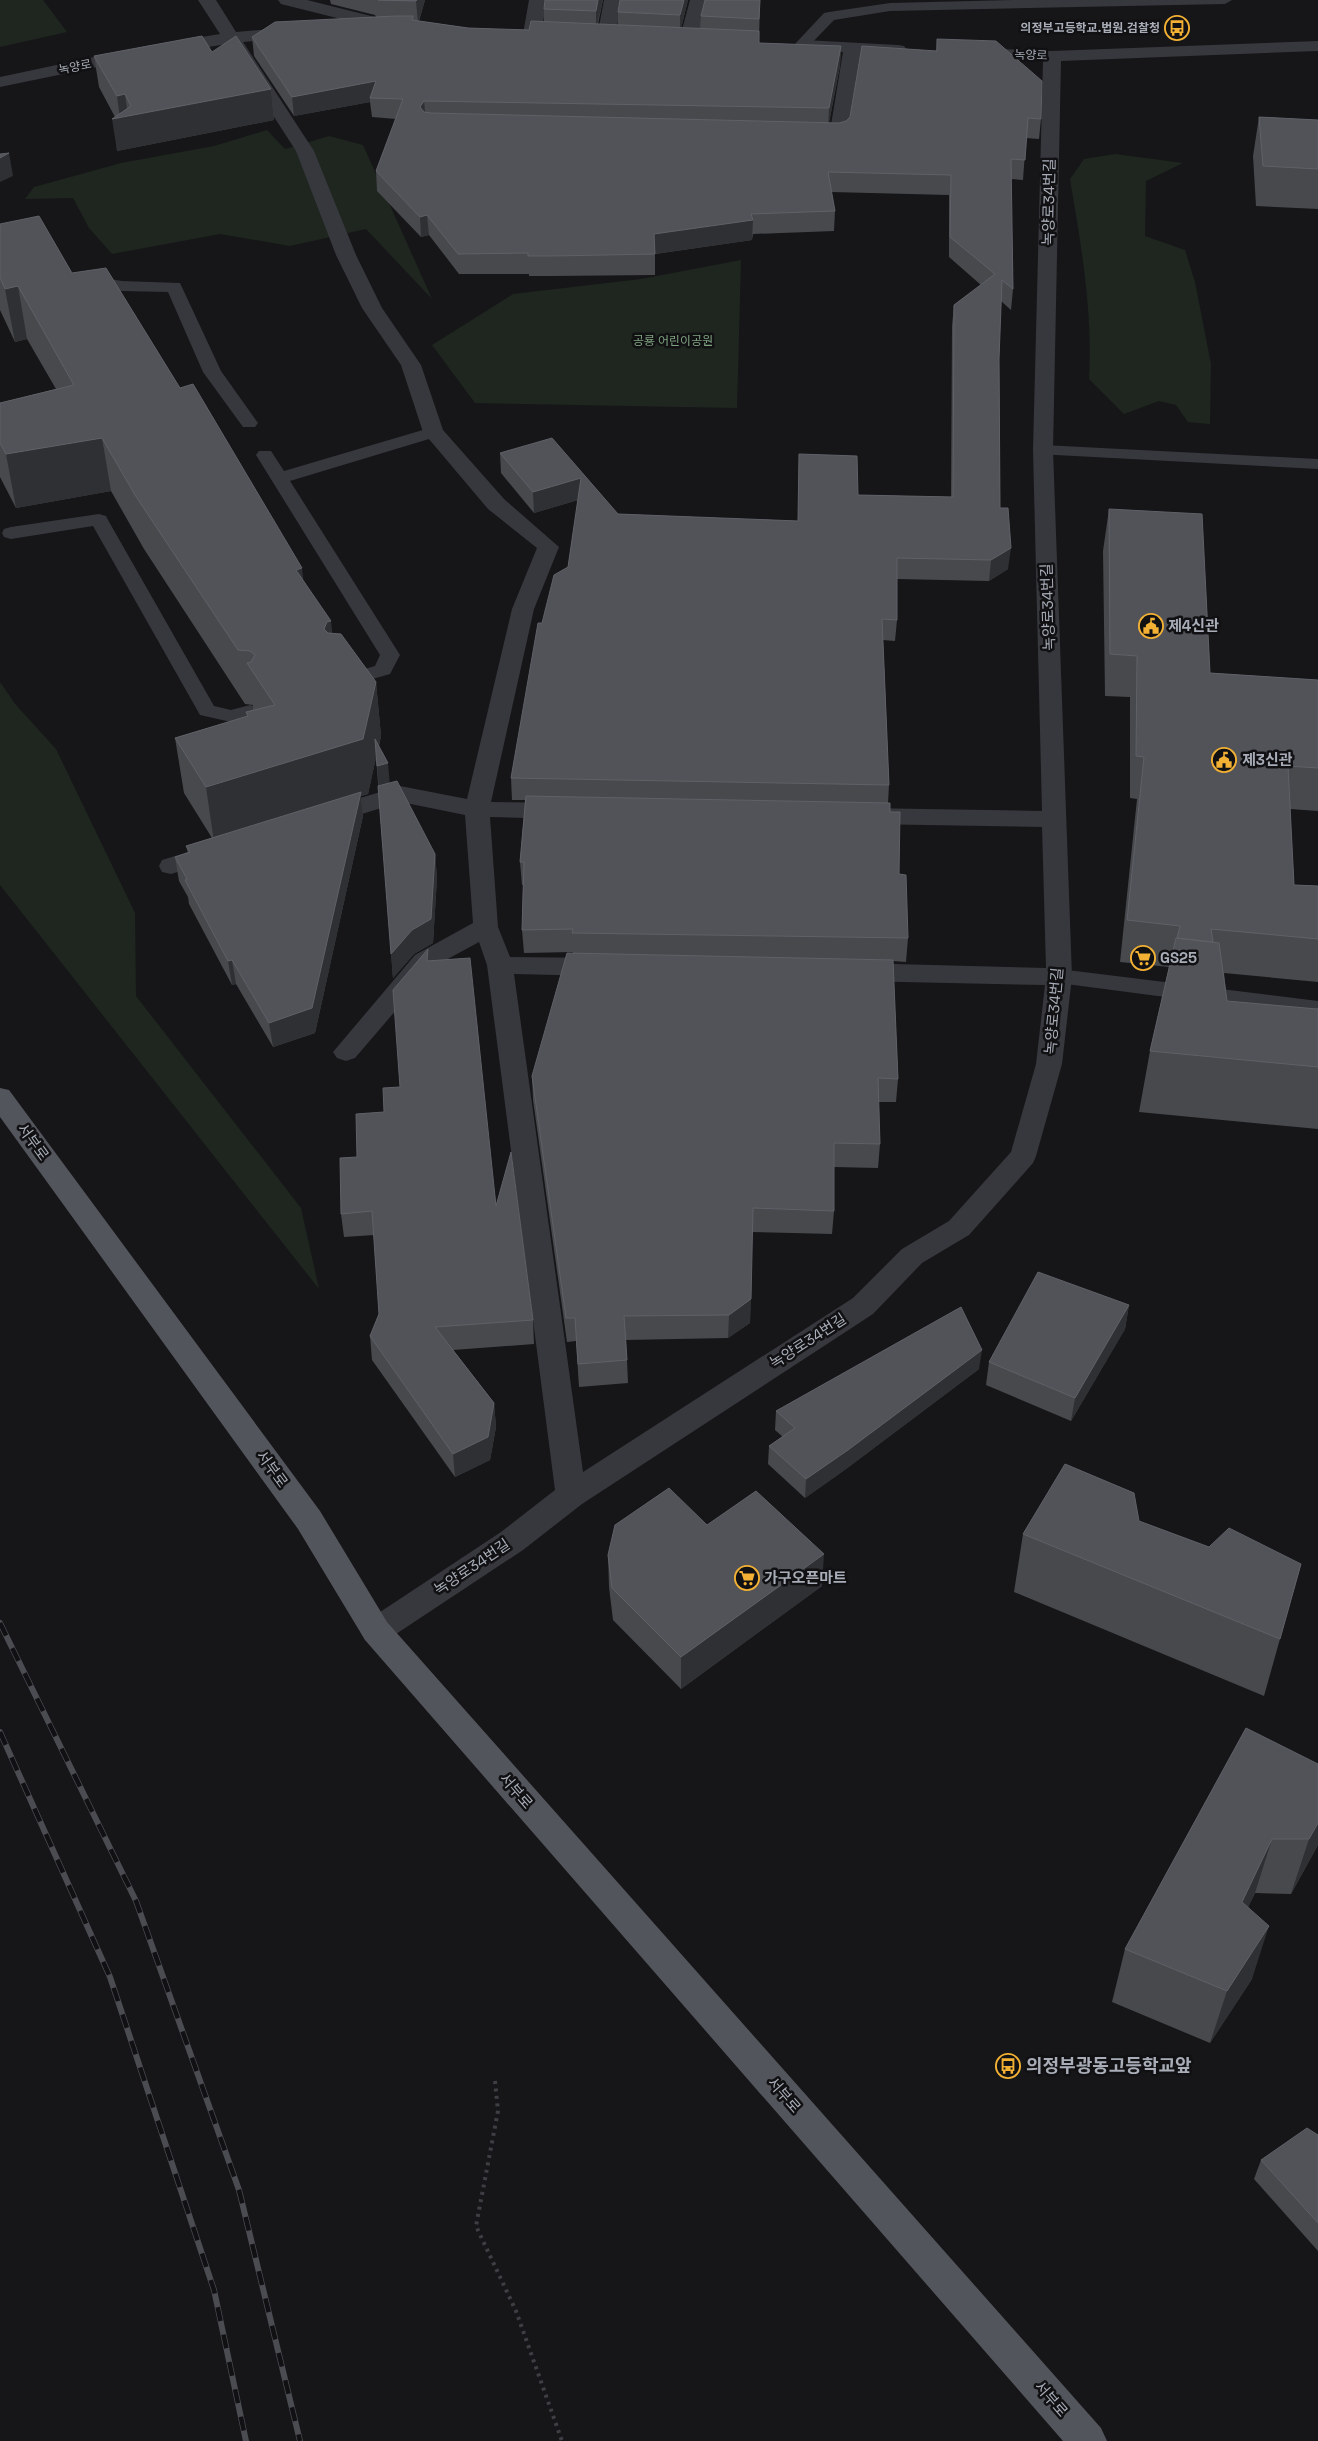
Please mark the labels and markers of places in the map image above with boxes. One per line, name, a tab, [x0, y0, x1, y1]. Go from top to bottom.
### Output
bus stop icon: 의정부고등학교.법원.검찰청	[1164, 15, 1190, 41]
place label: 의정부고등학교.법원.검찰청	[1020, 20, 1160, 36]
public building icon: 제4신관	[1138, 613, 1164, 639]
place label: 제4신관	[1168, 616, 1219, 635]
public building icon: 제3신관	[1211, 747, 1237, 773]
place label: 제3신관	[1242, 750, 1293, 769]
supermarket icon: GS25	[1130, 945, 1156, 971]
place label: GS25	[1160, 948, 1197, 967]
supermarket icon: 가구오픈마트	[734, 1565, 760, 1591]
place label: 가구오픈마트	[764, 1568, 847, 1587]
bus stop icon: 의정부광동고등학교앞	[995, 2053, 1021, 2079]
place label: 의정부광동고등학교앞	[1026, 2054, 1192, 2077]

